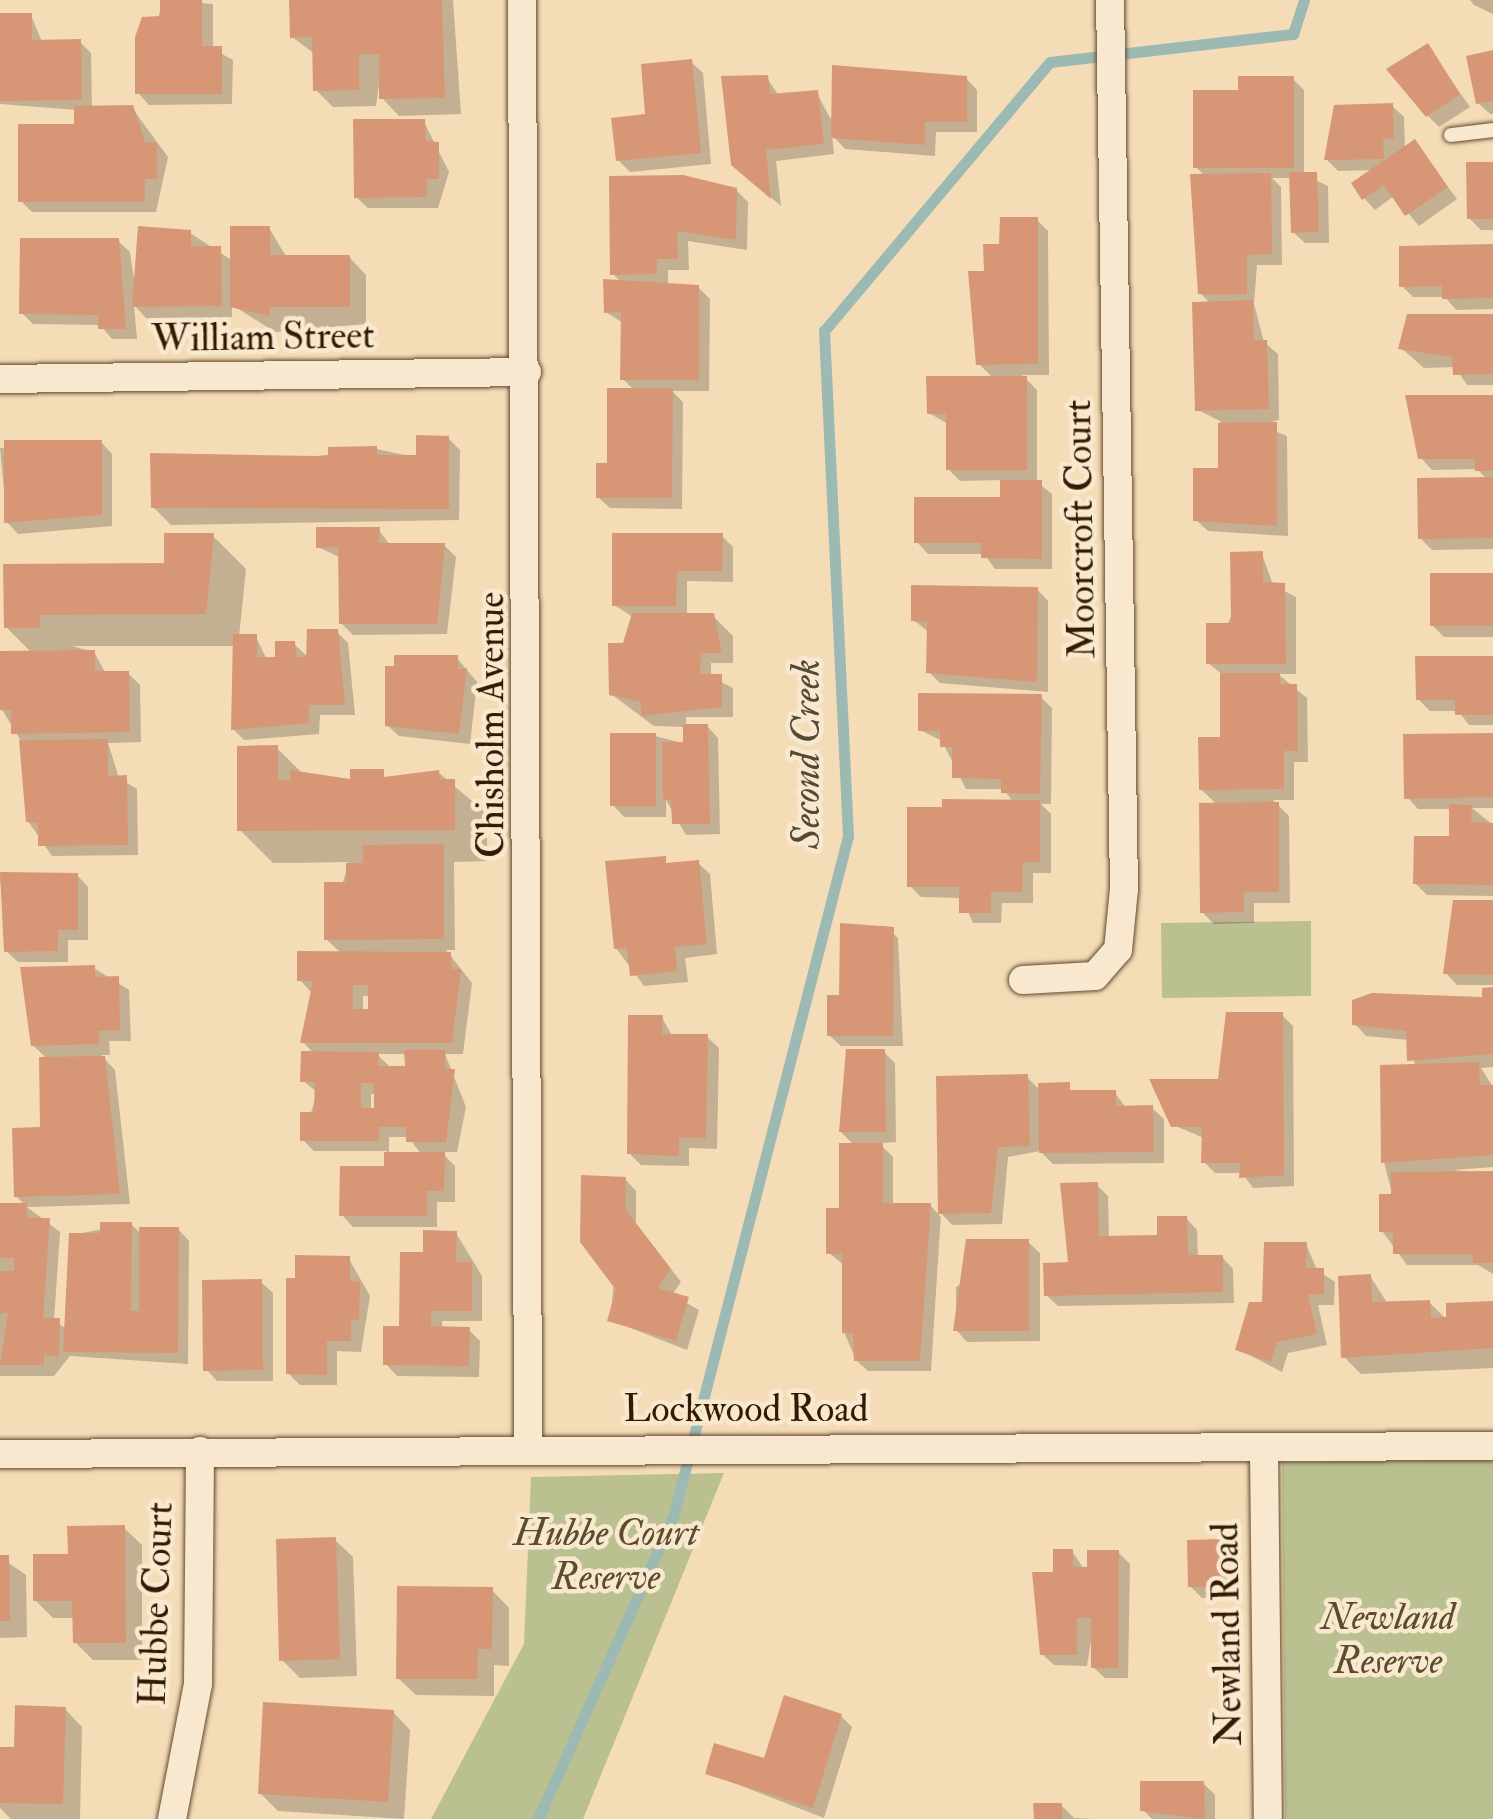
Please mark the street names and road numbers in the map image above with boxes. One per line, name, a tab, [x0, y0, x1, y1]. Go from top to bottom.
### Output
street label: William Street	[151, 313, 375, 363]
street label: Moorcroft Court	[1056, 399, 1106, 659]
street label: Chisholm Avenue	[469, 592, 515, 858]
street label: Lockwood Road	[623, 1387, 869, 1433]
street label: Hubbe Court	[131, 1501, 183, 1707]
street label: Newland Road	[1203, 1522, 1253, 1746]

